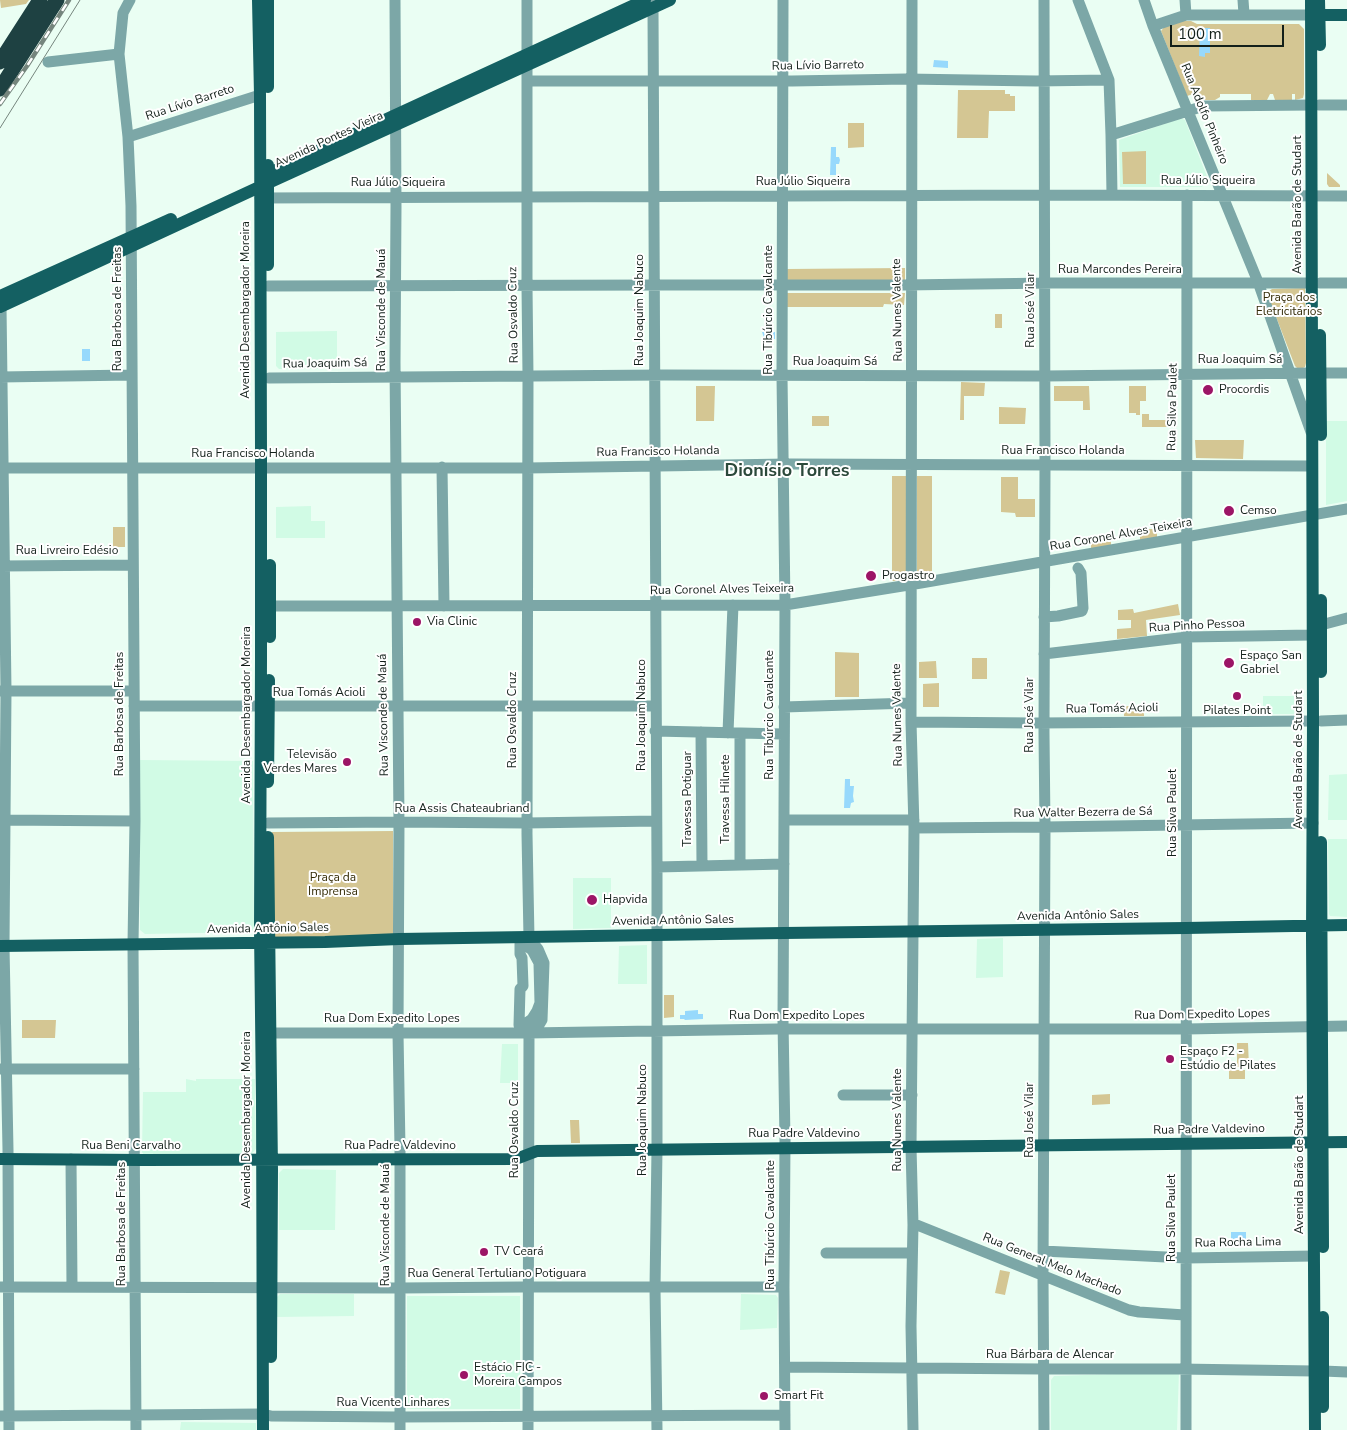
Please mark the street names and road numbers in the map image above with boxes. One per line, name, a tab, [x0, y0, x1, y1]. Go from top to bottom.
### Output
street label: Rua Lívio Barreto	[772, 58, 864, 74]
street label: Rua Adolfo Pinheiro	[1177, 61, 1231, 167]
street label: Rua Lívio Barreto	[144, 82, 236, 124]
street label: Avenida Pontes Vieira	[273, 109, 385, 171]
street label: Avenida Barão de Studart	[1291, 136, 1305, 274]
street label: Rua Júlio Siqueira	[1161, 174, 1255, 188]
street label: Rua Júlio Siqueira	[756, 175, 850, 189]
street label: Rua Júlio Siqueira	[351, 176, 445, 190]
street label: Avenida Desembargador Moreira	[239, 221, 253, 399]
street label: Rua Tibúrcio Cavalcante	[762, 245, 776, 375]
street label: Rua Barbosa de Freitas	[111, 247, 125, 371]
street label: Rua Visconde de Mauá	[375, 249, 389, 371]
street label: Rua Joaquim Nabuco	[633, 254, 647, 366]
street label: Rua Nunes Valente	[890, 258, 906, 362]
street label: Rua Marcondes Pereira	[1058, 263, 1182, 277]
street label: Rua Osvaldo Cruz	[506, 267, 522, 363]
street label: Rua José Vilar	[1024, 272, 1038, 348]
street label: Rua Joaquim Sá	[1198, 353, 1282, 367]
street label: Rua Joaquim Sá	[793, 355, 877, 369]
street label: Rua Joaquim Sá	[283, 356, 367, 372]
street label: Rua Silva Paulet	[1165, 363, 1181, 451]
street label: Rua Francisco Holanda	[596, 444, 720, 460]
street label: Rua Francisco Holanda	[1001, 444, 1125, 458]
street label: Rua Francisco Holanda	[191, 447, 315, 461]
street label: Rua Coronel Alves Teixeira	[1049, 515, 1193, 555]
street label: Rua Livreiro Edésio	[16, 544, 118, 558]
street label: Rua Coronel Alves Teixeira	[650, 582, 794, 598]
street label: Rua Pinho Pessoa	[1149, 616, 1245, 636]
street label: Avenida Desembargador Moreira	[240, 626, 254, 804]
street label: Rua Tibúrcio Cavalcante	[763, 650, 777, 780]
street label: Rua Barbosa de Freitas	[113, 652, 127, 776]
street label: Rua Visconde de Mauá	[376, 654, 392, 776]
street label: Rua Joaquim Nabuco	[635, 659, 649, 771]
street label: Rua Nunes Valente	[890, 663, 906, 767]
street label: Rua Osvaldo Cruz	[506, 672, 520, 768]
street label: Rua José Vilar	[1023, 677, 1037, 753]
street label: Rua Tomás Acioli	[273, 686, 365, 700]
street label: Avenida Barão de Studart	[1292, 691, 1306, 829]
street label: Rua Tomás Acioli	[1066, 701, 1158, 717]
street label: Travessa Potiguar	[681, 751, 695, 847]
street label: Travessa Hilnete	[719, 754, 733, 844]
street label: Rua Silva Paulet	[1166, 769, 1180, 857]
street label: Rua Assis Chateaubriand	[394, 802, 530, 816]
street label: Rua Walter Bezerra de Sá	[1013, 805, 1153, 821]
street label: Avenida Antônio Sales	[1017, 908, 1139, 924]
street label: Avenida Antônio Sales	[612, 913, 734, 929]
street label: Avenida Antônio Sales	[207, 921, 329, 937]
street label: Rua Dom Expedito Lopes	[1134, 1007, 1270, 1023]
street label: Rua Dom Expedito Lopes	[729, 1009, 865, 1023]
street label: Rua Dom Expedito Lopes	[324, 1012, 460, 1026]
street label: Avenida Desembargador Moreira	[240, 1031, 254, 1209]
street label: Rua Joaquim Nabuco	[636, 1064, 650, 1176]
street label: Rua Nunes Valente	[891, 1068, 905, 1172]
street label: Rua Osvaldo Cruz	[508, 1082, 522, 1178]
street label: Rua José Vilar	[1023, 1082, 1037, 1158]
street label: Avenida Barão de Studart	[1293, 1096, 1307, 1234]
street label: Rua Padre Valdevino	[1153, 1122, 1265, 1138]
street label: Rua Padre Valdevino	[748, 1127, 860, 1141]
street label: Rua Beni Carvalho	[81, 1139, 181, 1153]
street label: Rua Padre Valdevino	[344, 1139, 456, 1153]
street label: Rua Tibúrcio Cavalcante	[764, 1160, 778, 1290]
street label: Rua Barbosa de Freitas	[115, 1162, 129, 1286]
street label: Rua Visconde de Mauá	[379, 1164, 393, 1286]
street label: Rua Silva Paulet	[1165, 1174, 1179, 1262]
street label: Rua General Melo Machado	[980, 1230, 1124, 1300]
street label: Rua Rocha Lima	[1195, 1235, 1281, 1251]
street label: Rua General Tertuliano Potiguara	[408, 1267, 586, 1281]
street label: Rua Bárbara de Alencar	[986, 1348, 1114, 1362]
street label: Rua Vicente Linhares	[336, 1396, 450, 1410]

